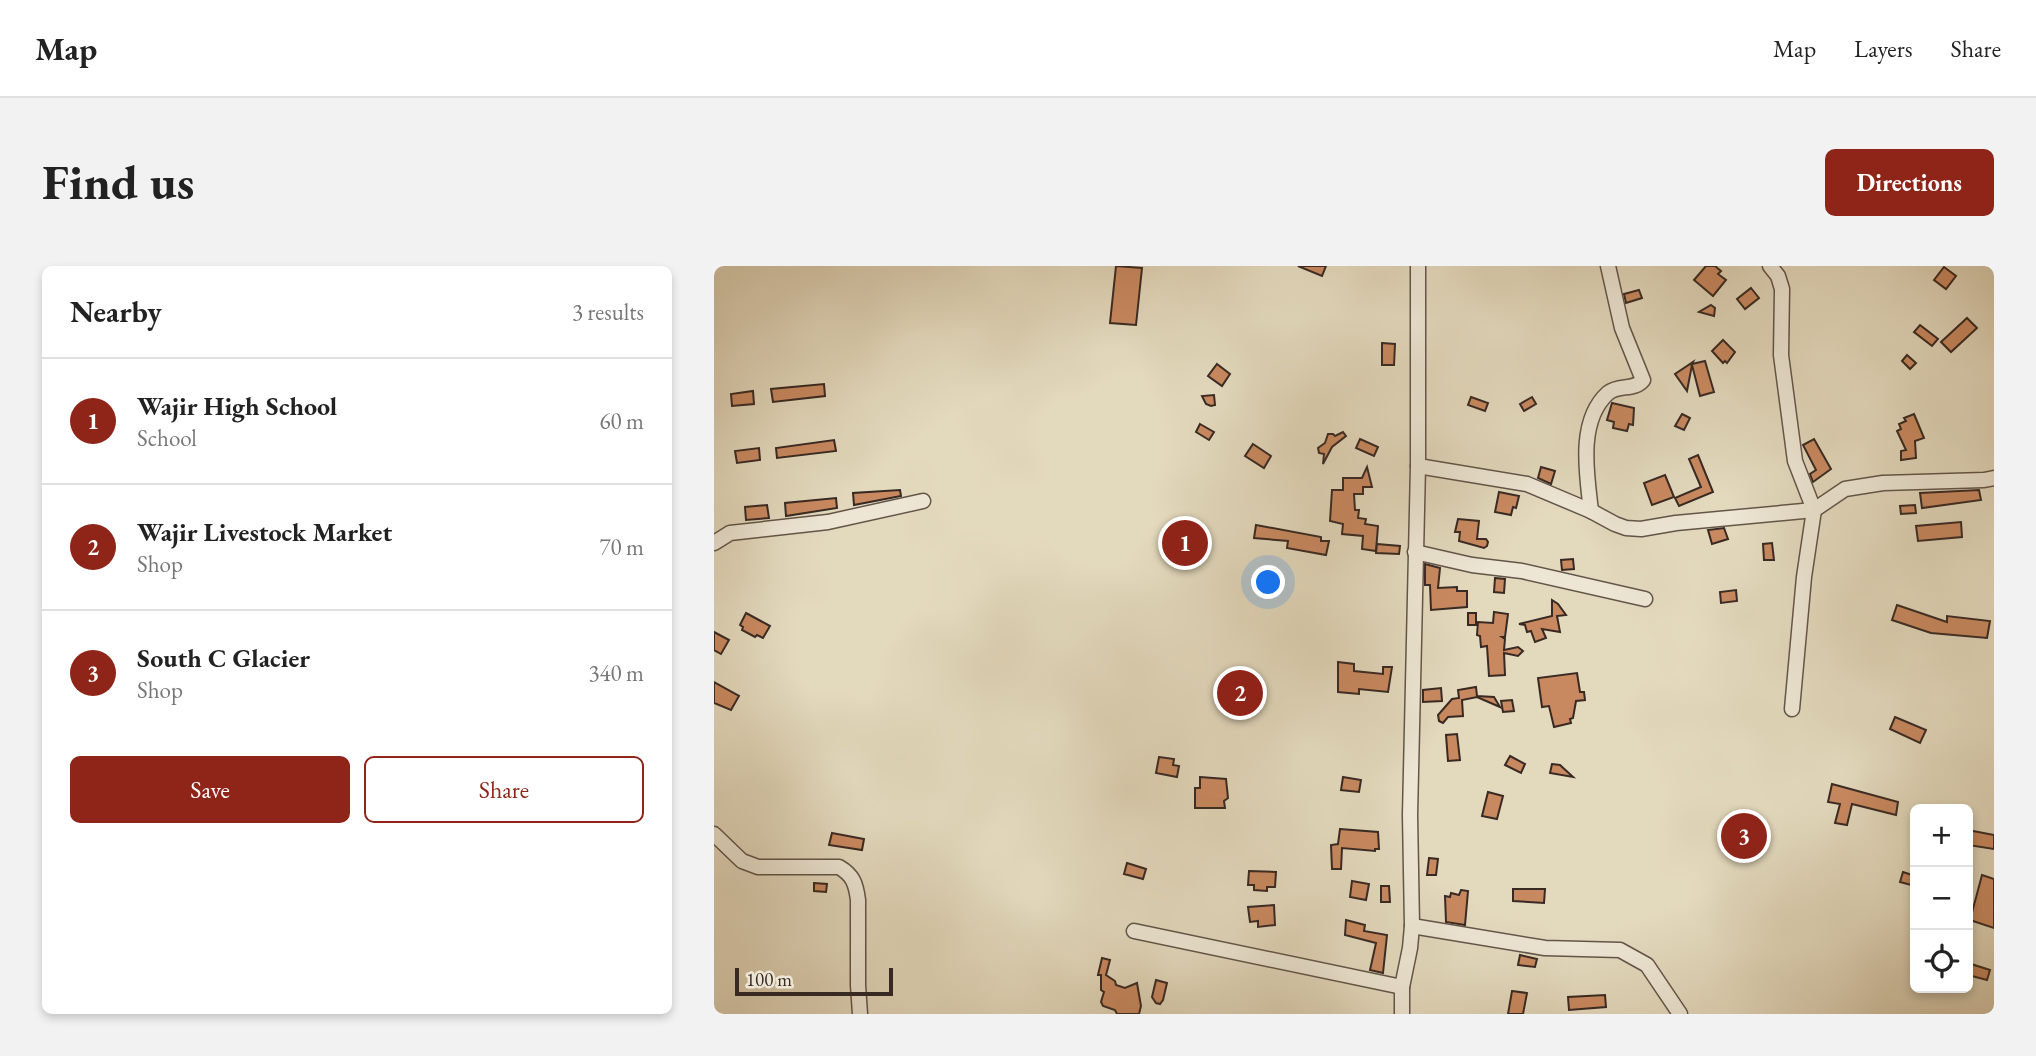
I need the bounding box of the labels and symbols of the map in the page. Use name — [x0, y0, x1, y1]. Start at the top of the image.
pin: 1 — [1162, 517, 1208, 569]
your location — [1251, 565, 1285, 599]
pin: 2 — [1217, 667, 1263, 719]
pin: 3 — [1721, 810, 1767, 862]
scale bar — [735, 965, 892, 997]

